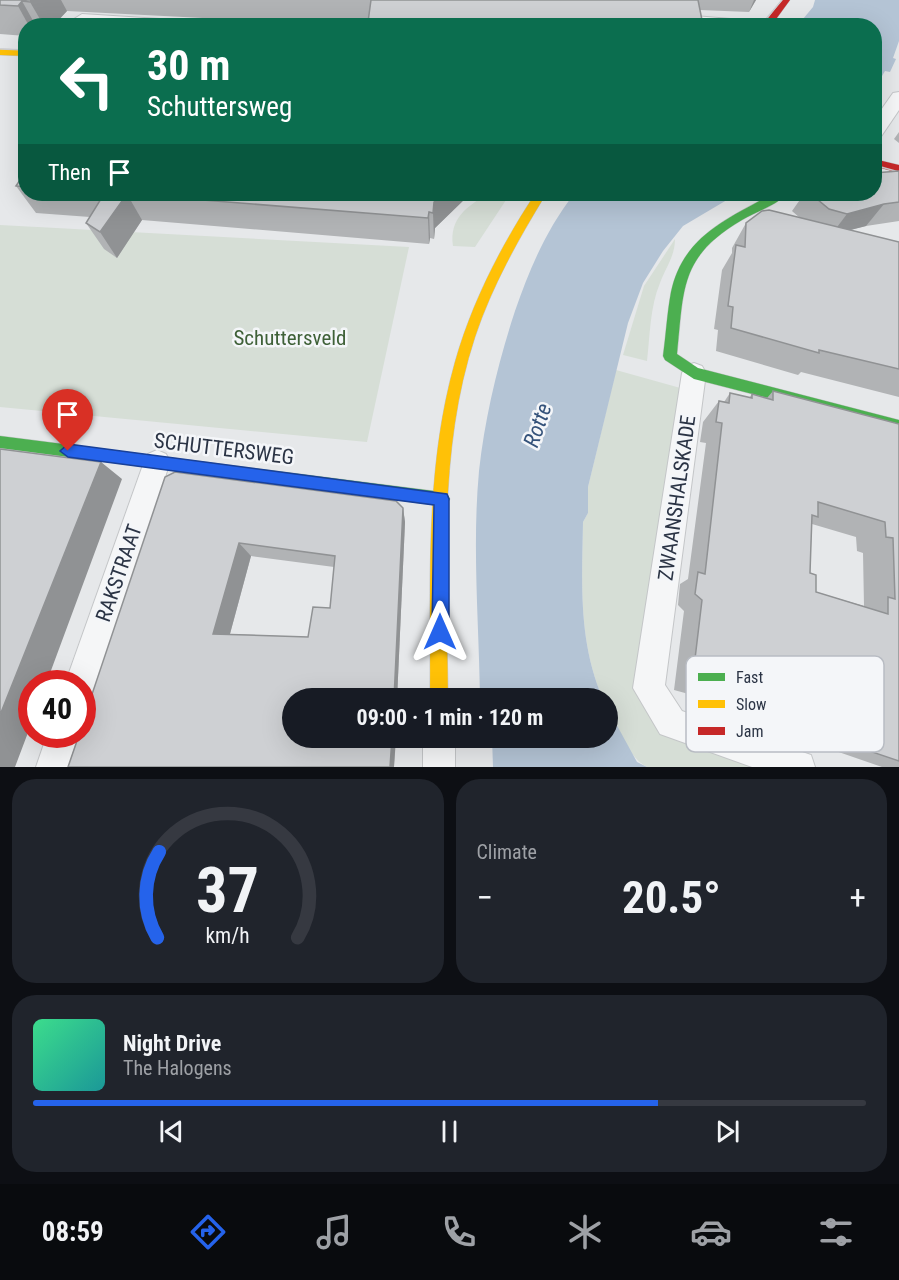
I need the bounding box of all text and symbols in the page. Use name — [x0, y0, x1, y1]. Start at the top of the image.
text: 30 m — [147, 41, 230, 90]
icon: left — [48, 42, 126, 120]
text: Schuttersweg — [147, 91, 292, 123]
icon: arrive — [103, 156, 136, 189]
text: Then — [48, 160, 91, 185]
park label: Schuttersveld — [233, 326, 347, 350]
pin — [42, 389, 93, 451]
icon: arrive — [51, 398, 84, 431]
water label: Rotte — [518, 400, 557, 450]
street label: ZWAANSHALSKADE — [654, 414, 700, 582]
street label: SCHUTTERSWEG — [153, 429, 295, 469]
street label: RAKSTRAAT — [91, 521, 147, 625]
position arrow — [408, 600, 472, 664]
legend — [686, 656, 884, 752]
text: Fast — [736, 668, 763, 687]
speed limit sign: 40 — [18, 670, 96, 748]
text: Slow — [736, 695, 766, 714]
text: 09:00 · 1 min · 120 m — [357, 705, 543, 730]
text: Jam — [736, 722, 763, 741]
text: Climate — [477, 840, 537, 864]
text: 37 — [196, 854, 259, 927]
text: 20.5° — [622, 871, 721, 924]
text: − — [477, 878, 493, 917]
text: + — [850, 878, 866, 917]
text: km/h — [206, 923, 250, 948]
text: Night Drive — [123, 1031, 221, 1056]
text: The Halogens — [123, 1056, 232, 1080]
icon: previous — [155, 1115, 188, 1148]
icon: pause — [433, 1115, 466, 1148]
icon: next — [711, 1115, 744, 1148]
icon: directions — [187, 1211, 229, 1253]
icon: music — [313, 1211, 355, 1253]
icon: phone — [438, 1211, 480, 1253]
icon: climate — [564, 1211, 606, 1253]
icon: car — [690, 1211, 732, 1253]
icon: filters — [815, 1211, 857, 1253]
text: 08:59 — [42, 1216, 104, 1248]

